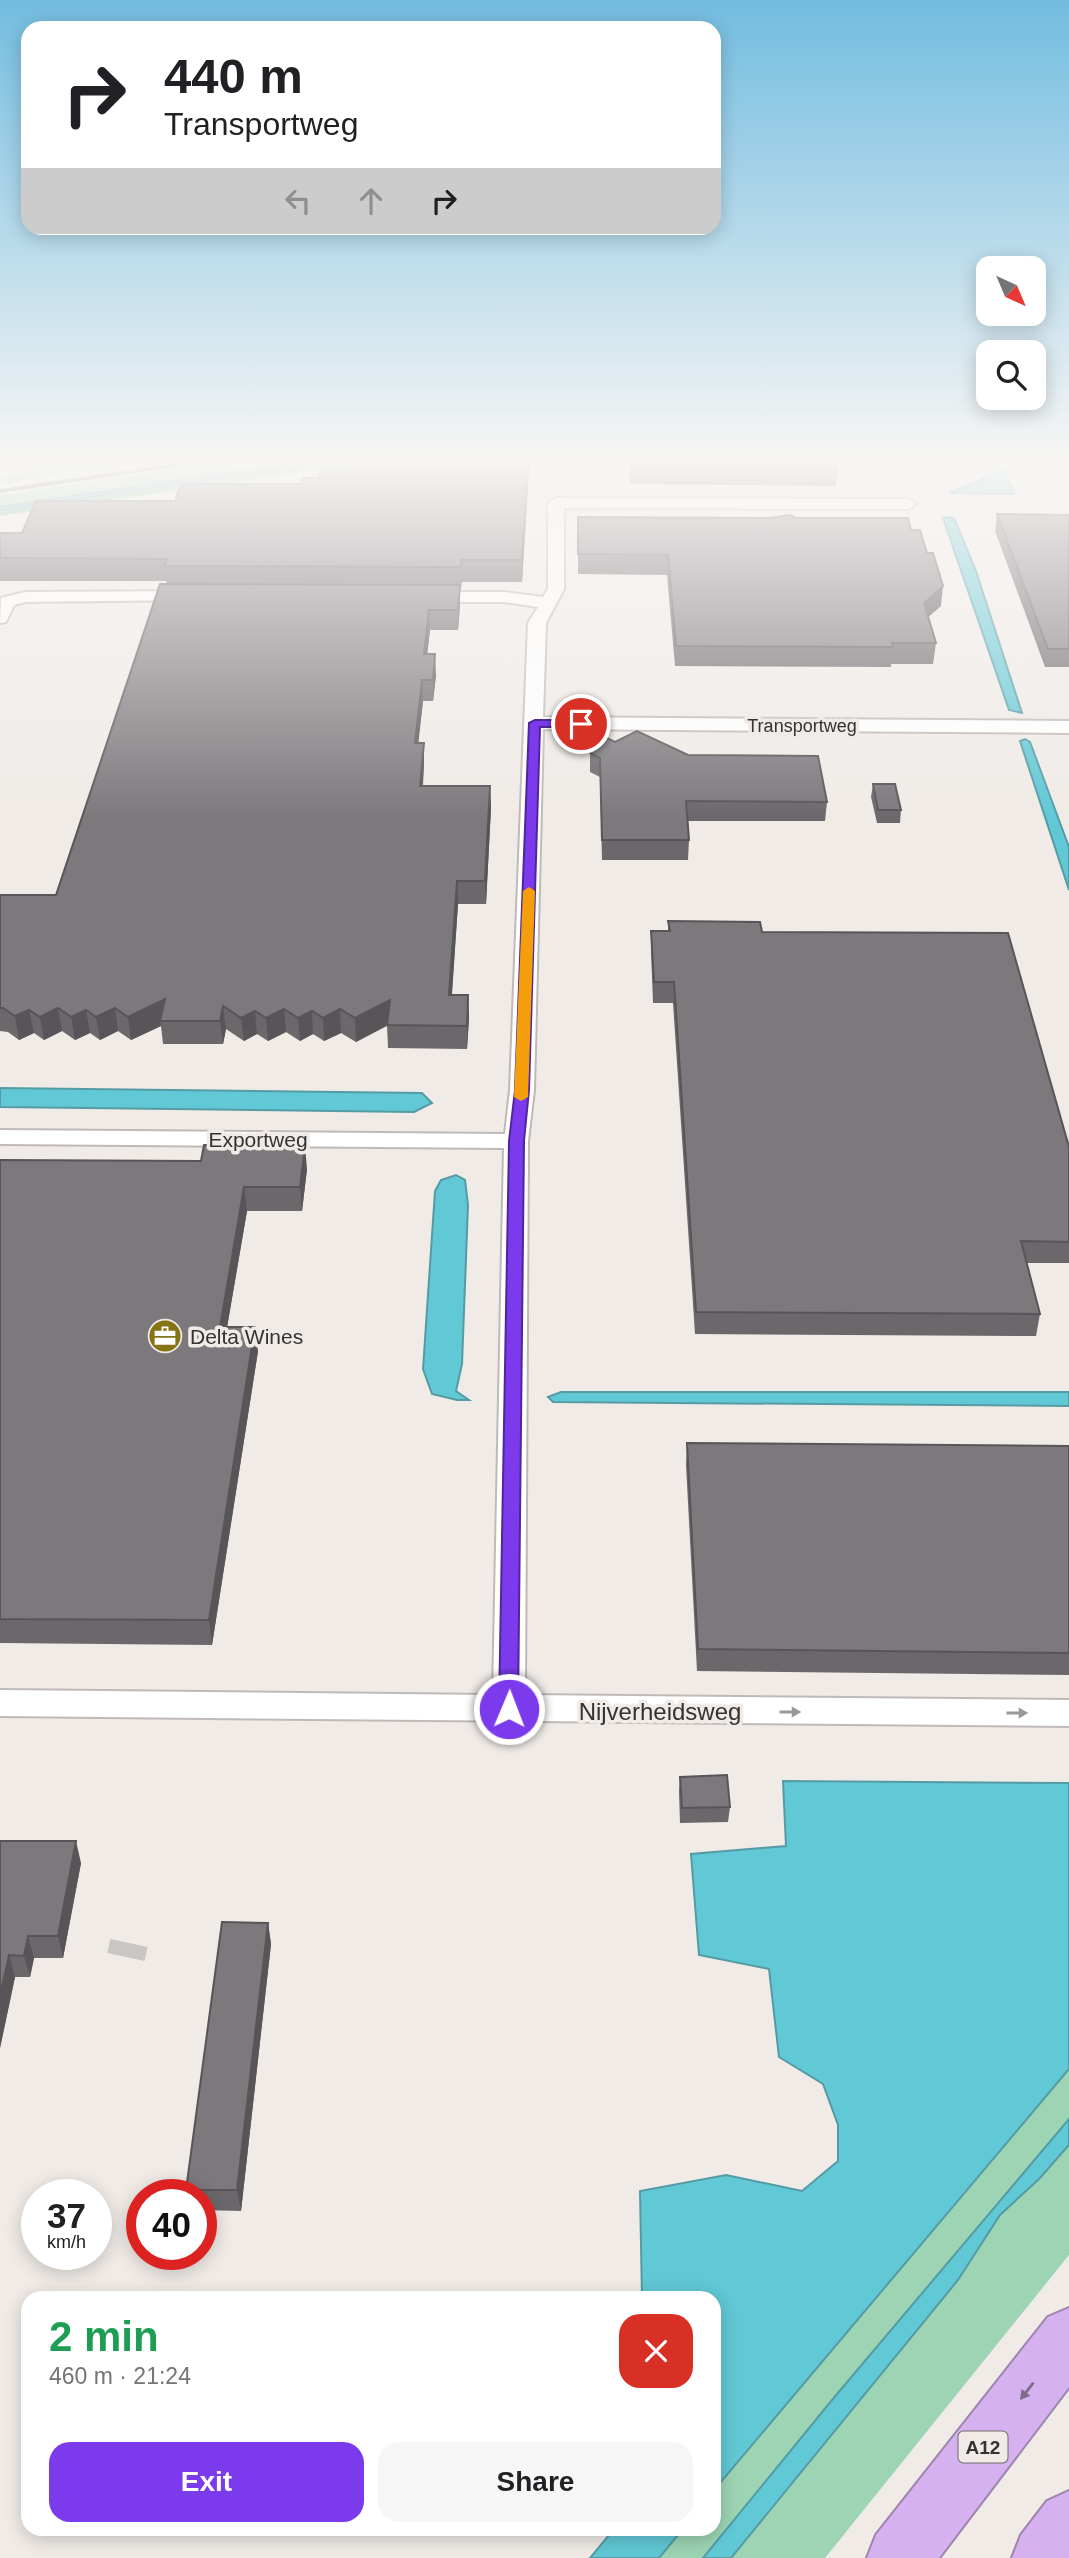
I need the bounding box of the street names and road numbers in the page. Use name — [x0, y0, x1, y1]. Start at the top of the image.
street label: Transportweg — [747, 716, 857, 736]
street label: Exportweg — [208, 1128, 308, 1151]
street label: Nijverheidsweg — [579, 1698, 741, 1725]
road number: A12 — [958, 2432, 1007, 2462]

